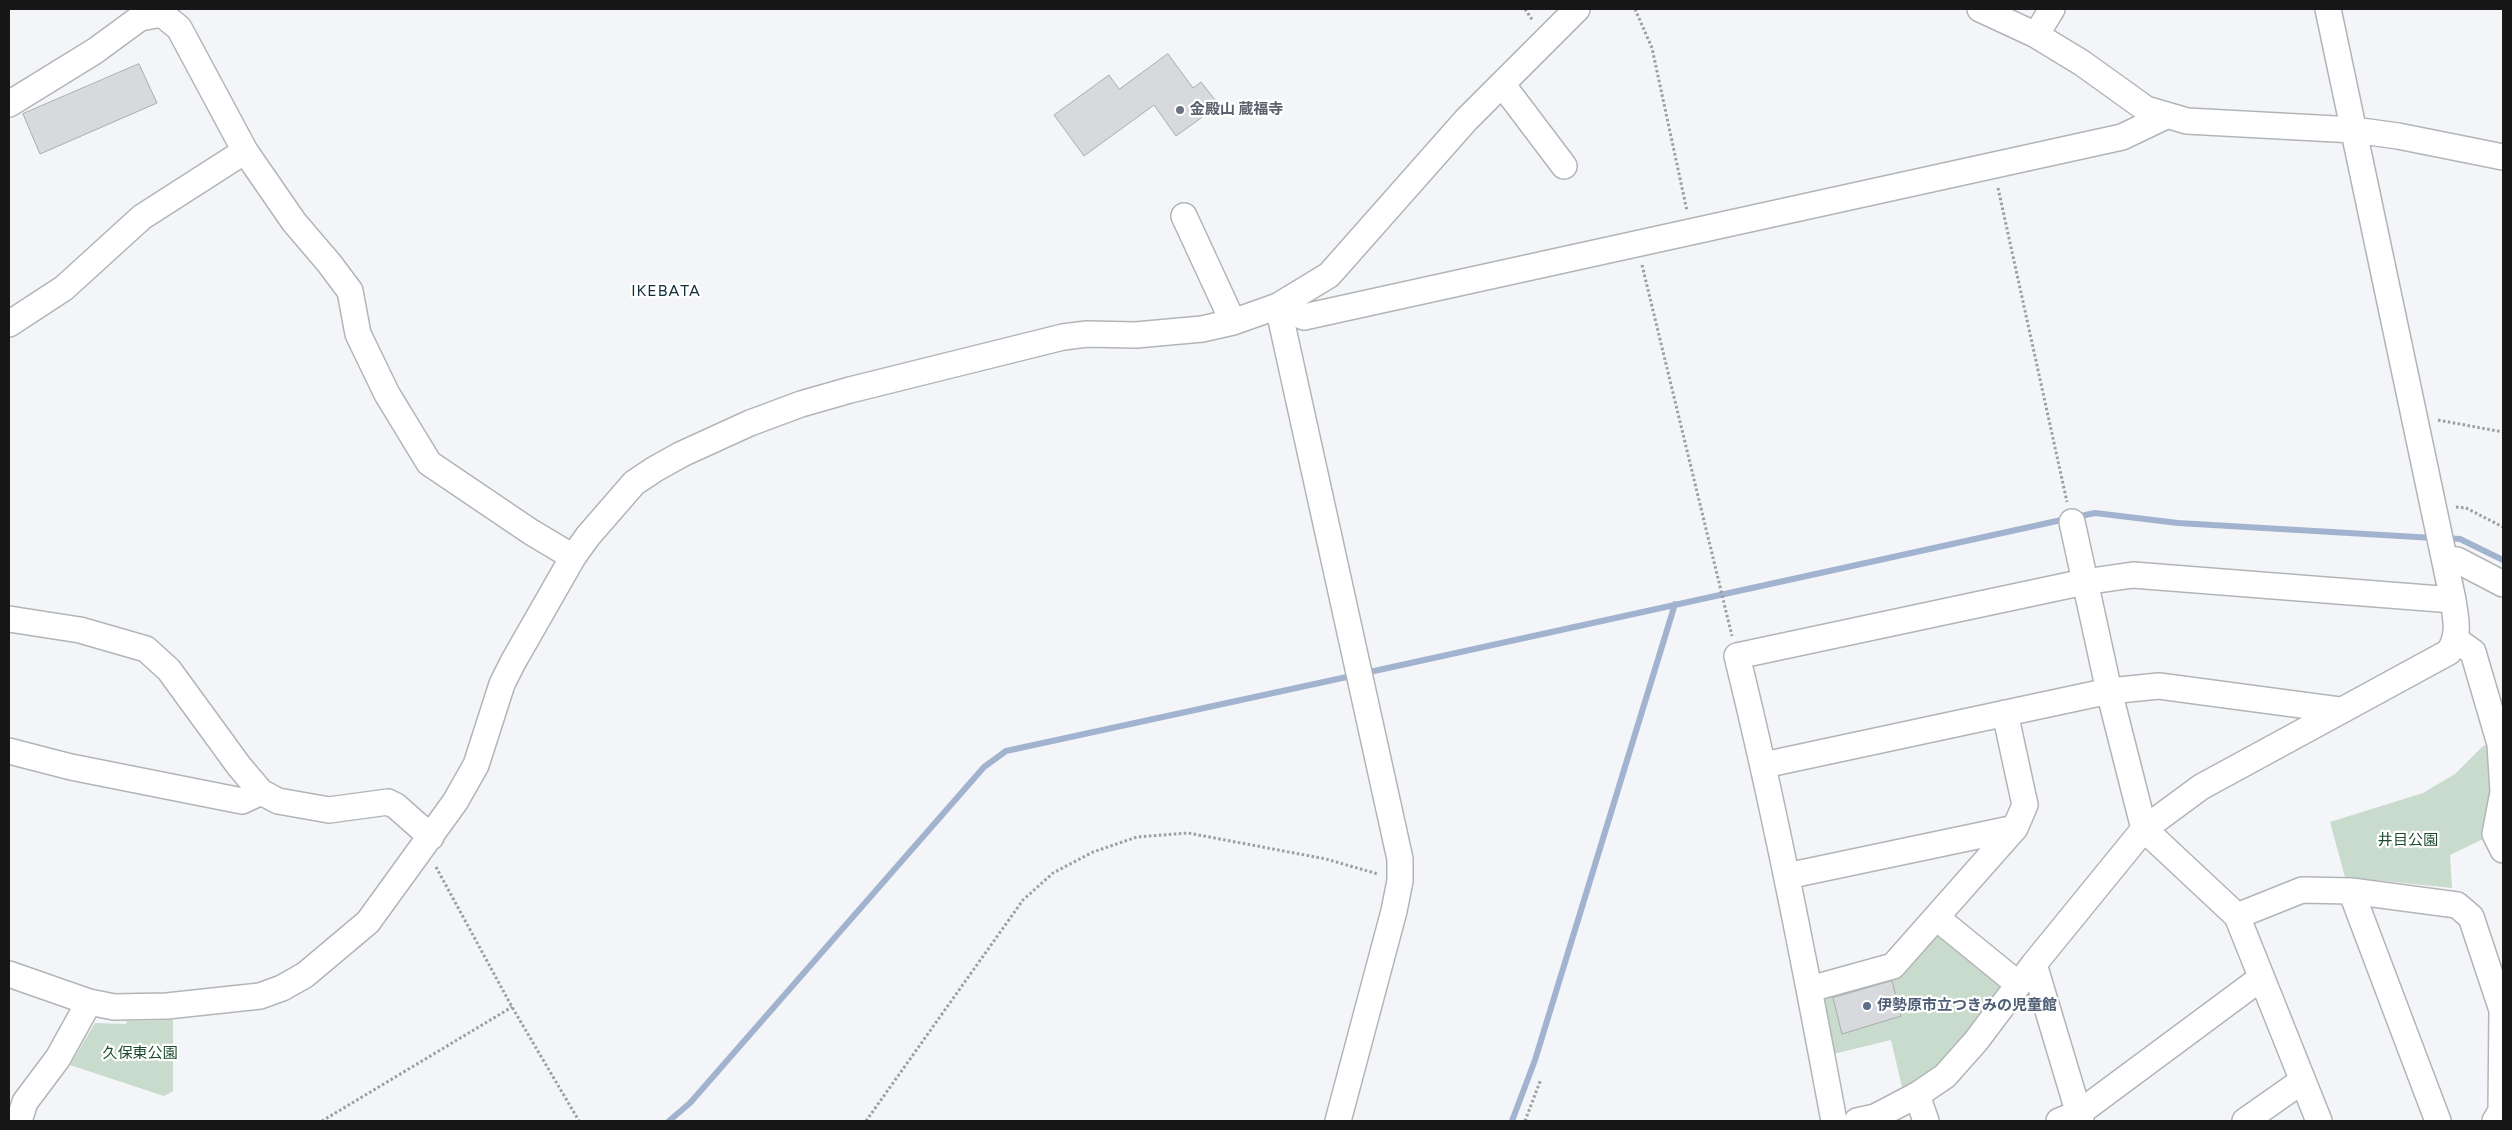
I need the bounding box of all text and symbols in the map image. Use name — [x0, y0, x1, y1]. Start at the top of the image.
place label: 金殿山 蔵福寺 — [1190, 101, 1284, 119]
marker: 金殿山 蔵福寺 — [1174, 104, 1186, 116]
district label: IKEBATA — [630, 281, 702, 301]
park label: 井目公園 — [2378, 832, 2438, 850]
place label: 伊勢原市立つきみの児童館 — [1877, 997, 2057, 1015]
marker: 伊勢原市立つきみの児童館 — [1861, 1000, 1873, 1012]
park label: 久保東公園 — [103, 1045, 177, 1063]

